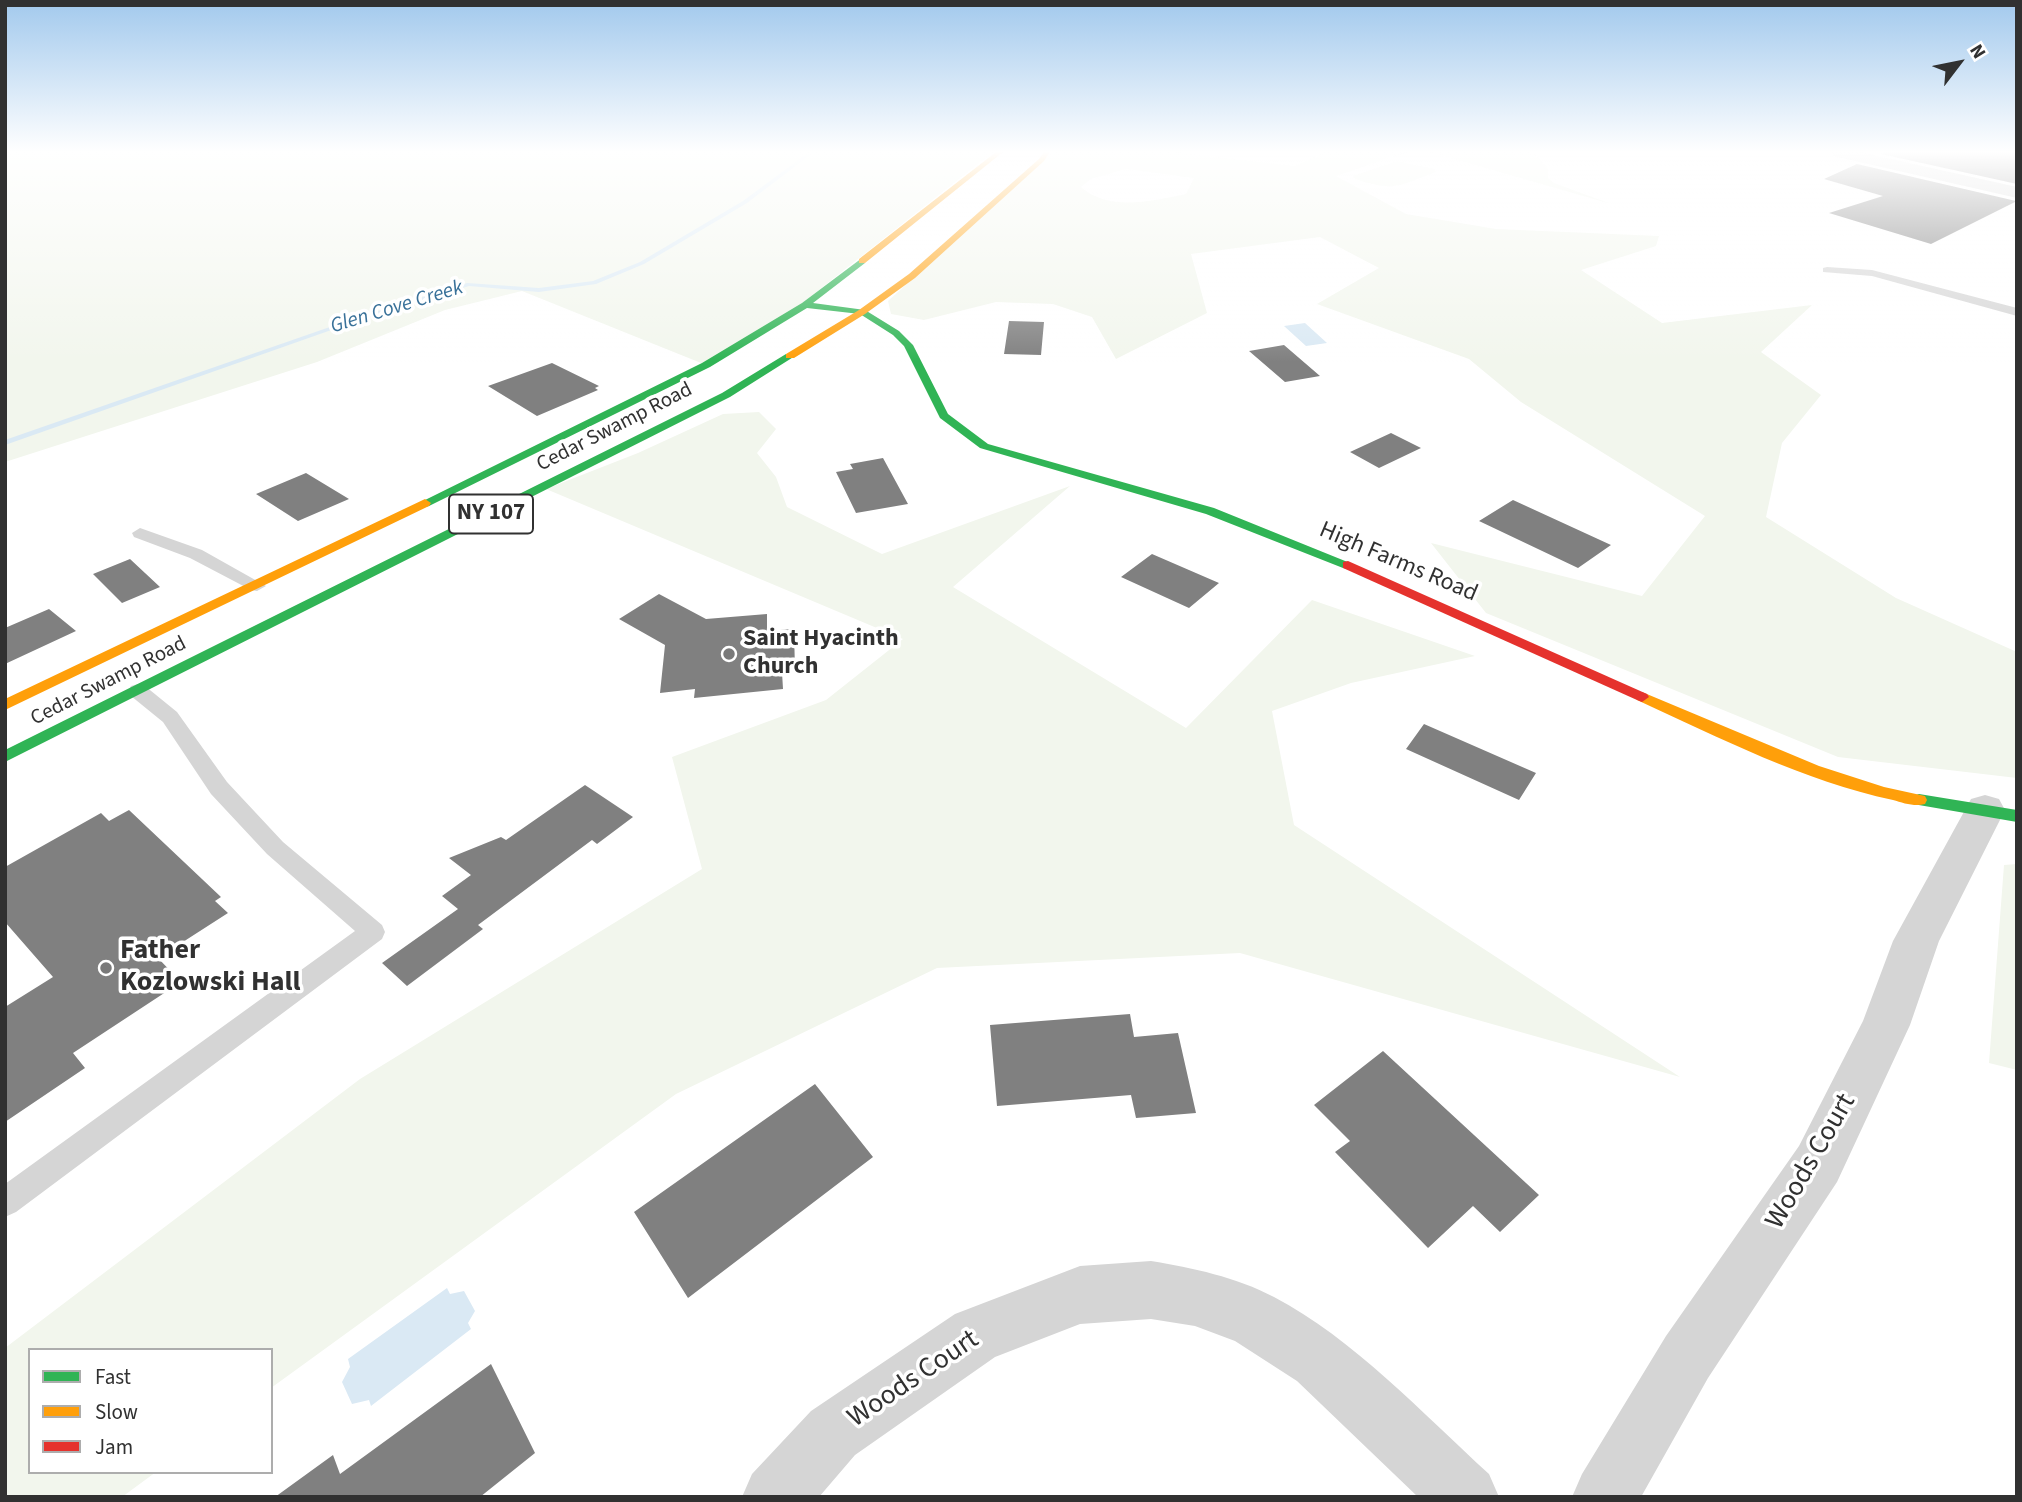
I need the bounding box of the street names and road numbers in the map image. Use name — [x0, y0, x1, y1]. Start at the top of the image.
street label: Cedar Swamp Road — [533, 378, 697, 478]
road number: NY 107 — [449, 494, 533, 534]
street label: High Farms Road — [1314, 517, 1482, 609]
street label: Cedar Swamp Road — [27, 632, 191, 732]
street label: Woods Court — [1760, 1088, 1864, 1236]
street label: Woods Court — [842, 1324, 986, 1436]

